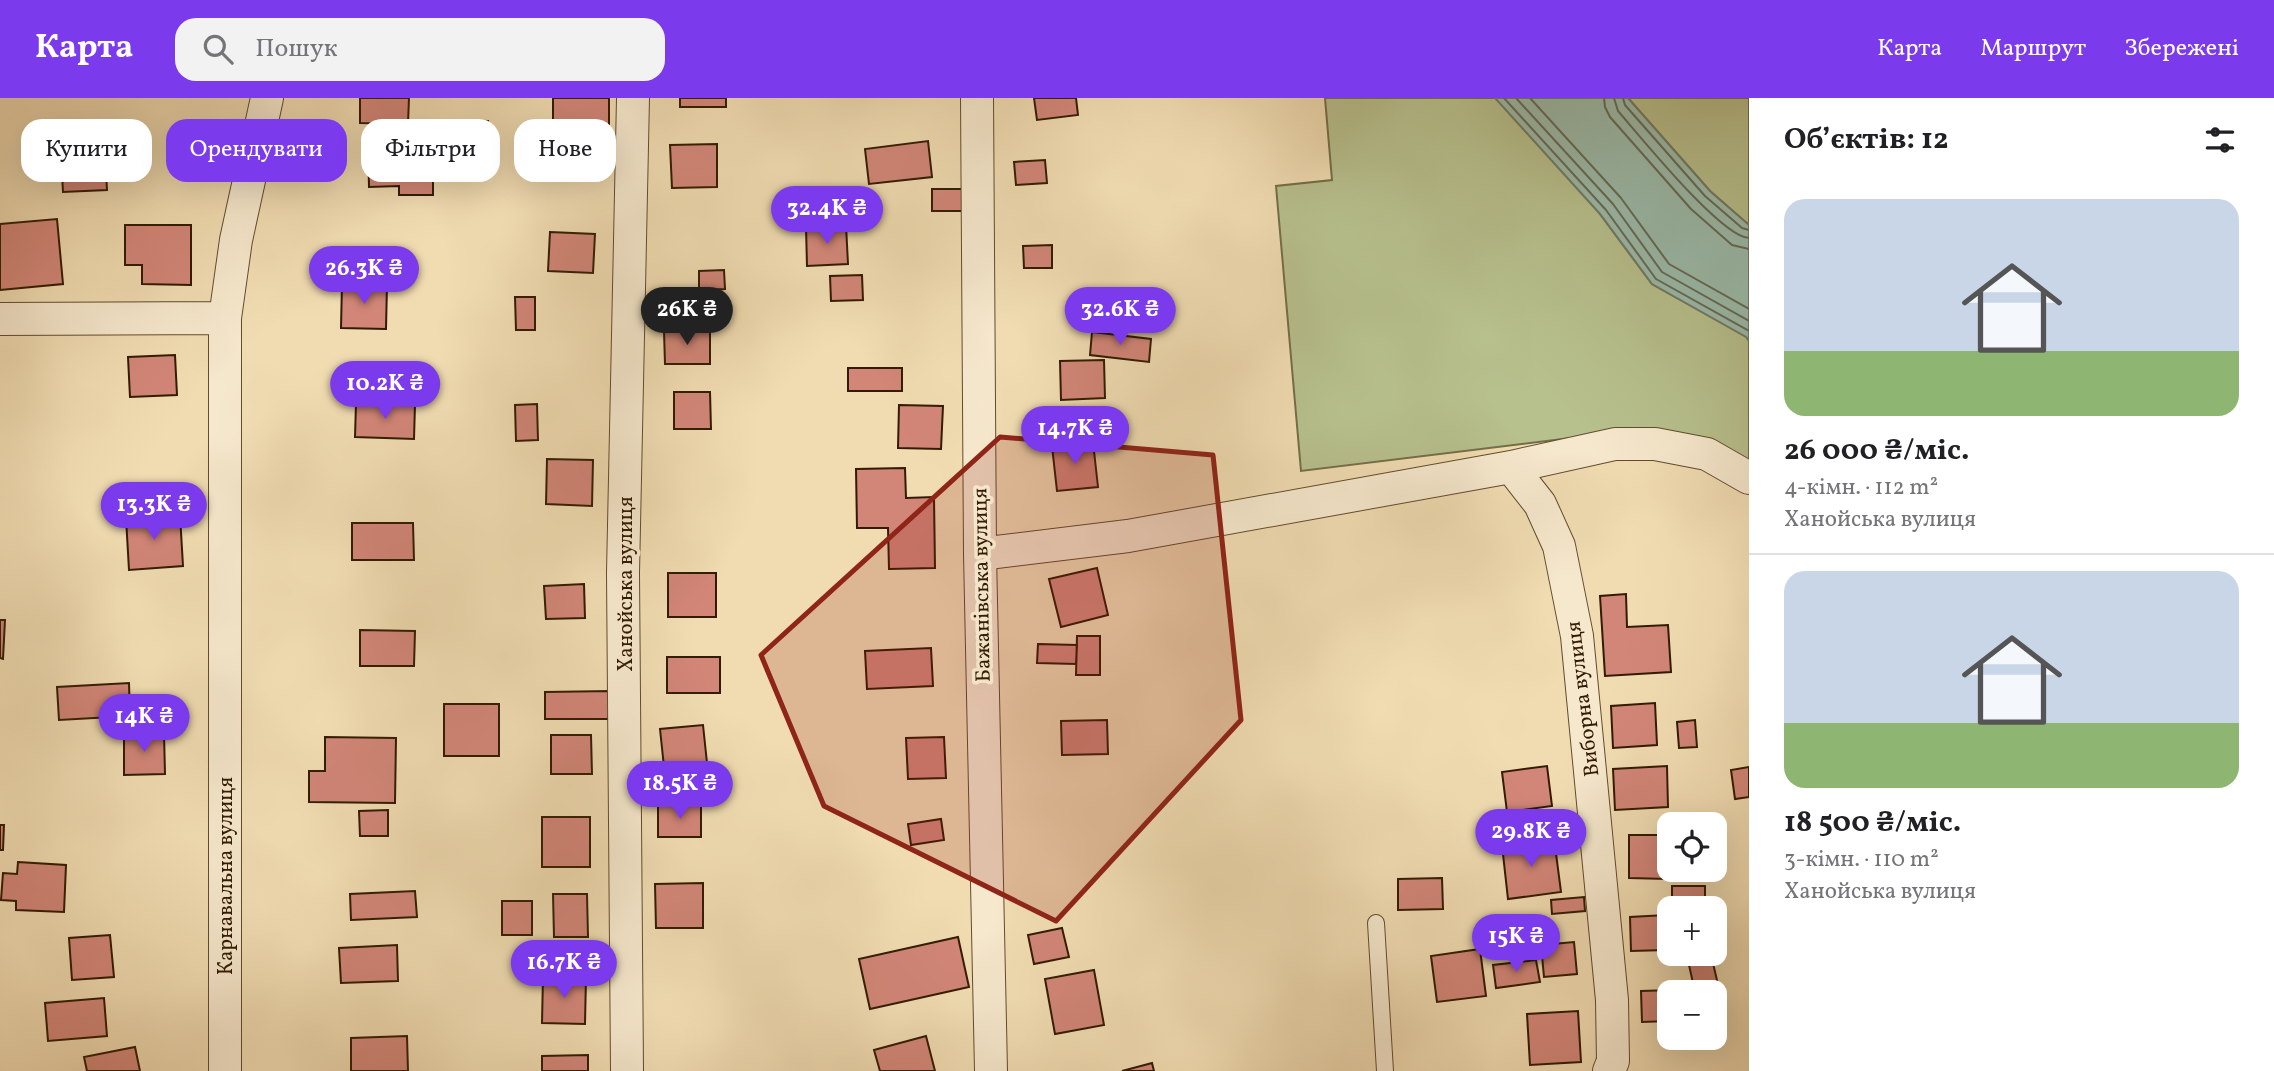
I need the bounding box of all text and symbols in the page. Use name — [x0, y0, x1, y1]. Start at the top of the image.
search box — [175, 18, 665, 81]
text: Карта — [35, 26, 133, 72]
icon: search — [199, 30, 237, 68]
text: Пошук — [255, 31, 338, 67]
text: Карта — [1877, 32, 1942, 66]
text: Маршрут — [1980, 32, 2086, 66]
text: Збережені — [2124, 32, 2239, 66]
chip: Купити — [21, 119, 152, 182]
chip: Орендувати — [166, 119, 347, 182]
chip: Фільтри — [361, 119, 500, 182]
chip: Нове — [514, 119, 616, 182]
text: Об’єктів: 12 — [1784, 119, 1949, 161]
icon: filters — [2201, 121, 2239, 159]
pin: 32.4K ₴ — [762, 186, 892, 246]
text: 32.4K ₴ — [787, 193, 867, 225]
icon: home — [1949, 245, 2075, 371]
pin: 26.3K ₴ — [299, 246, 429, 306]
text: 26.3K ₴ — [325, 253, 403, 285]
pin: 26K ₴ — [638, 288, 736, 347]
pin: 32.6K ₴ — [1055, 288, 1185, 347]
text: 26K ₴ — [657, 294, 717, 326]
text: 32.6K ₴ — [1081, 294, 1159, 326]
pin: 10.2K ₴ — [320, 362, 450, 421]
text: 10.2K ₴ — [346, 368, 424, 400]
pin: 14.7K ₴ — [1010, 406, 1140, 466]
text: 14.7K ₴ — [1037, 413, 1113, 445]
text: 26 000 ₴/міс. — [1784, 430, 1969, 472]
text: 4-кімн. · 112 m² — [1784, 472, 1938, 504]
pin: 13.3K ₴ — [89, 482, 219, 542]
street label: Бажанівська вулиця — [966, 488, 999, 682]
text: 13.3K ₴ — [117, 489, 191, 521]
street label: Ханойська вулиця — [612, 496, 641, 672]
text: Ханойська вулиця — [1784, 504, 1976, 536]
icon: home — [1949, 617, 2075, 743]
street label: Виборна вулиця — [1560, 619, 1607, 778]
pin: 14K ₴ — [95, 694, 193, 754]
text: 14K ₴ — [115, 701, 173, 733]
pin: 18.5K ₴ — [615, 762, 745, 821]
text: 18.5K ₴ — [643, 768, 717, 800]
street label: Карнавальна вулиця — [212, 777, 241, 975]
text: 18 500 ₴/міс. — [1784, 802, 1961, 844]
pin: 29.8K ₴ — [1466, 810, 1596, 869]
map controls — [1657, 812, 1727, 1050]
button: locate — [1657, 812, 1727, 882]
text: 29.8K ₴ — [1491, 816, 1571, 848]
text: 3-кімн. · 110 m² — [1784, 844, 1939, 876]
text: Ханойська вулиця — [1784, 876, 1976, 908]
button: + — [1657, 896, 1727, 966]
pin: 15K ₴ — [1467, 914, 1565, 974]
text: 15K ₴ — [1488, 921, 1544, 953]
pin: 16.7K ₴ — [499, 940, 629, 1000]
text: 16.7K ₴ — [527, 947, 601, 979]
button: − — [1657, 980, 1727, 1050]

